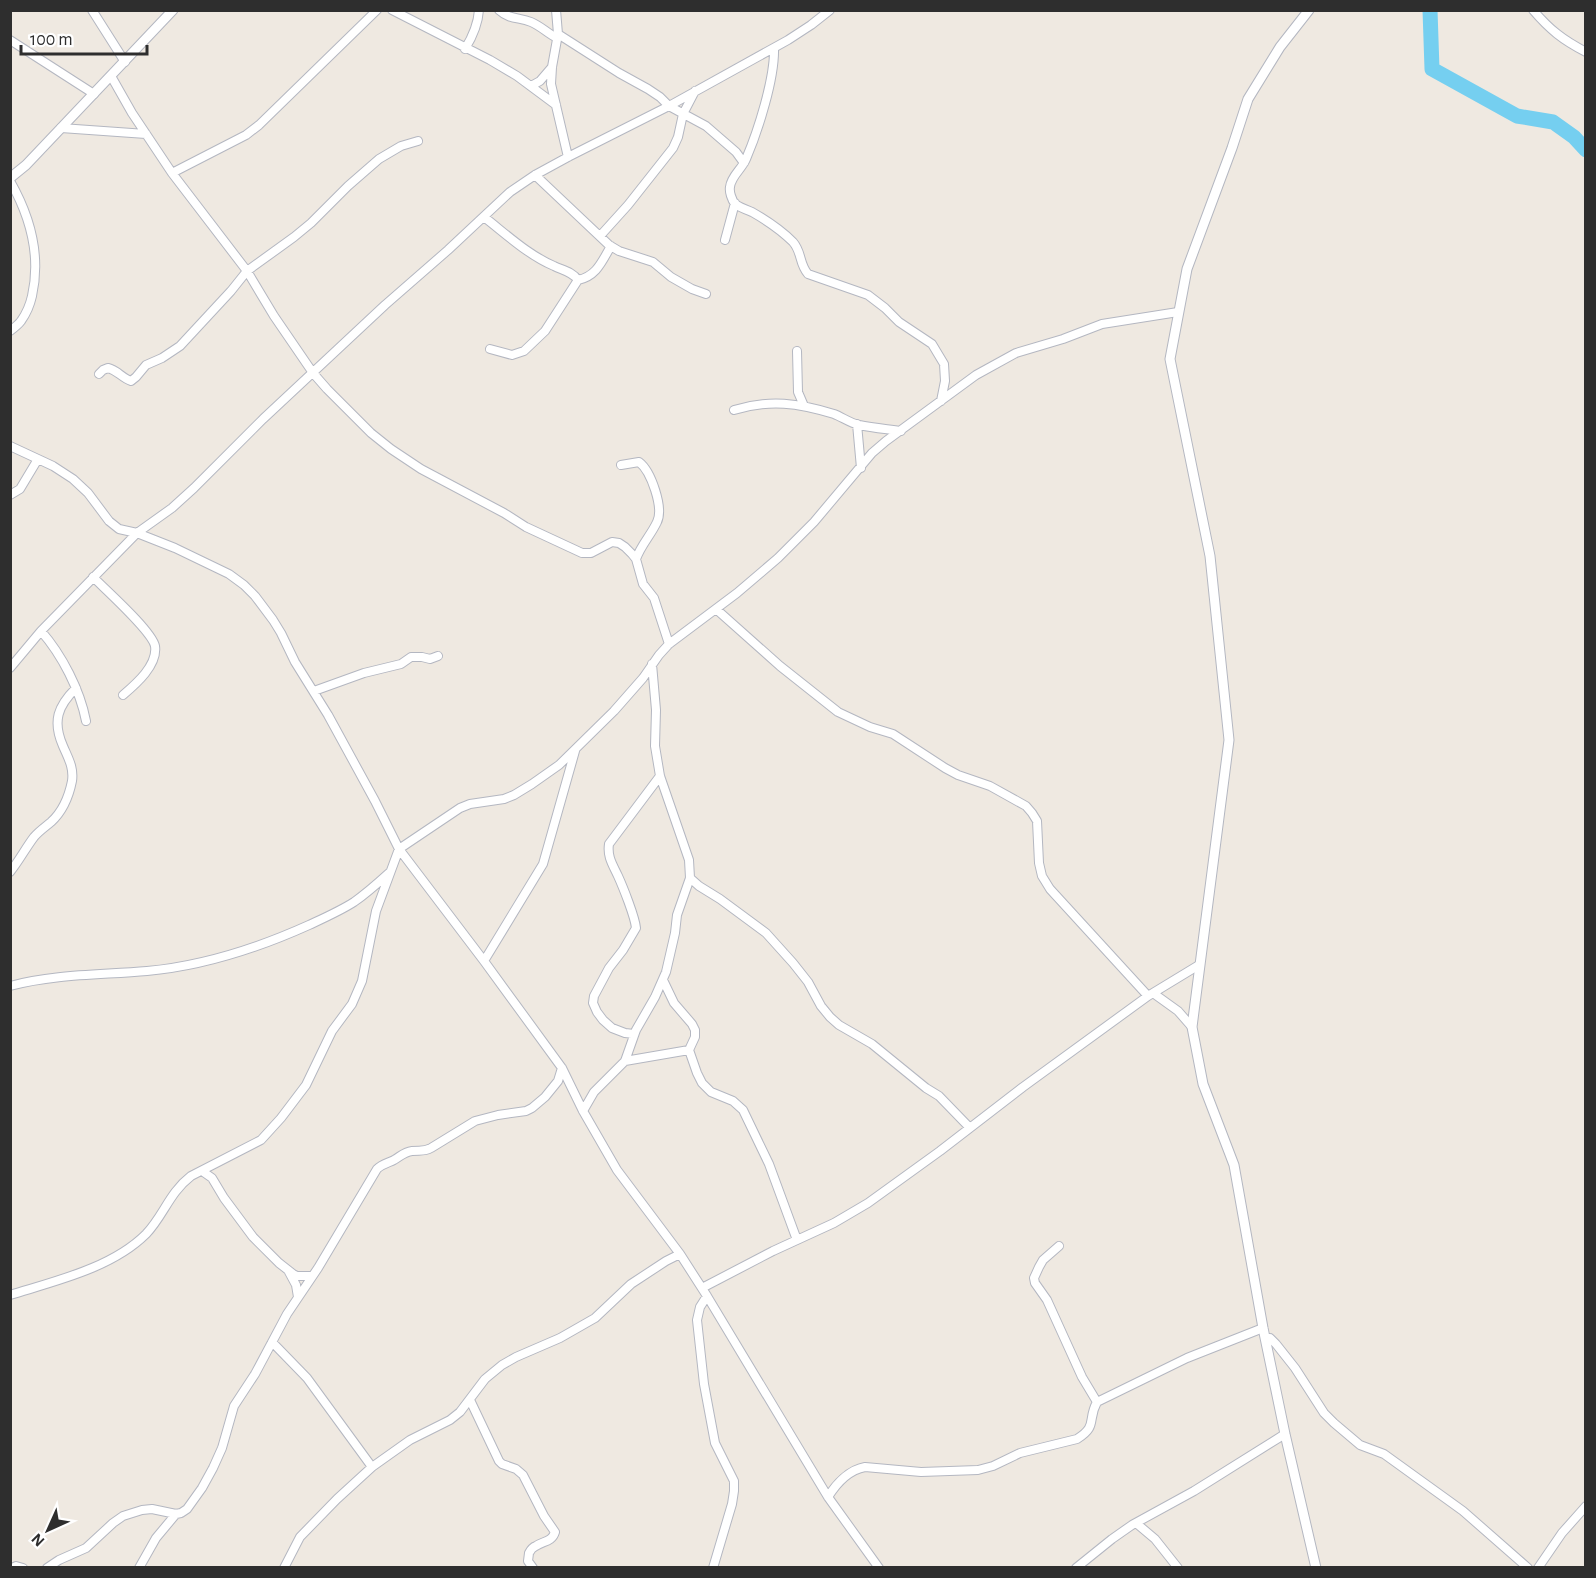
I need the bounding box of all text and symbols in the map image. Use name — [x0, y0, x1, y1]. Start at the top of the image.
scale bar — [21, 18, 147, 56]
text: 100 m — [30, 31, 73, 49]
north arrow — [18, 1500, 78, 1560]
text: N — [29, 1530, 48, 1549]

